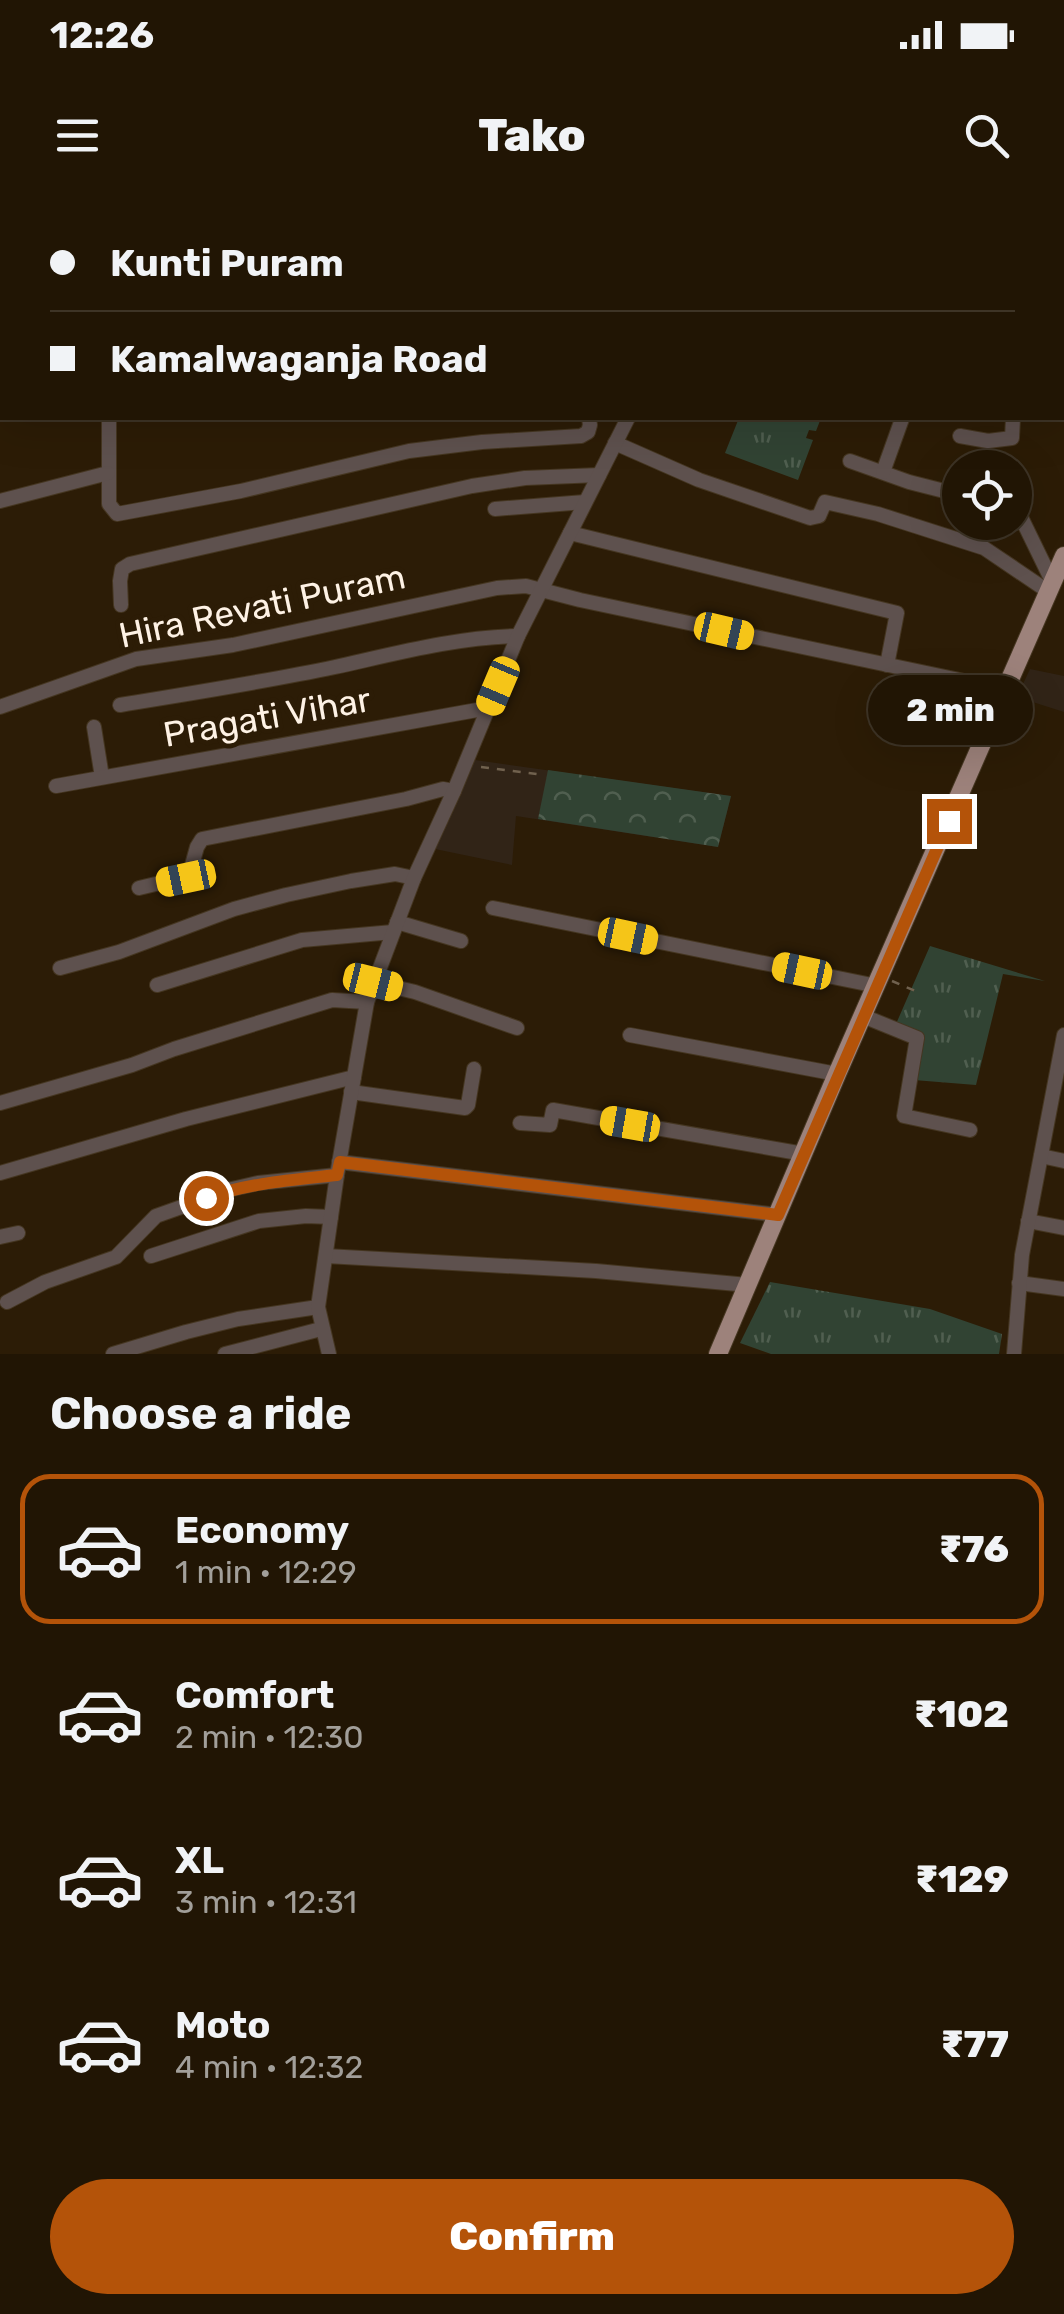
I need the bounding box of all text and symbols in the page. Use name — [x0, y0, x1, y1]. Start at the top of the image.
text: 12:26 — [50, 12, 154, 58]
icon: menu — [50, 108, 105, 163]
icon: search — [959, 108, 1014, 163]
text: Tako — [478, 109, 586, 162]
text: Kunti Puram — [110, 240, 344, 286]
text: Kamalwaganja Road — [110, 336, 488, 382]
map controls — [942, 450, 1032, 540]
button: locate — [942, 450, 1032, 540]
street label: Hira Revati Puram — [115, 555, 409, 657]
car — [691, 610, 757, 652]
car — [472, 653, 524, 719]
callout: 2 min — [866, 676, 1032, 746]
street label: Pragati Vihar — [160, 678, 374, 756]
text: 2 min — [906, 691, 995, 729]
route end — [927, 799, 972, 844]
car — [154, 857, 218, 899]
car — [596, 915, 660, 957]
car — [770, 950, 834, 992]
car — [340, 960, 406, 1004]
car — [598, 1104, 662, 1144]
route start — [184, 1176, 229, 1221]
text: Choose a ride — [50, 1387, 352, 1440]
icon: car — [55, 1504, 145, 1594]
text: Economy — [175, 1507, 349, 1553]
text: ₹76 — [939, 1526, 1009, 1572]
text: 1 min · 12:29 — [175, 1553, 357, 1591]
icon: car — [55, 1669, 145, 1759]
text: Comfort — [175, 1672, 334, 1718]
text: ₹102 — [914, 1691, 1009, 1737]
text: 2 min · 12:30 — [175, 1718, 364, 1756]
icon: car — [55, 1834, 145, 1924]
text: XL — [175, 1837, 224, 1883]
text: ₹129 — [915, 1856, 1009, 1902]
text: 3 min · 12:31 — [175, 1883, 357, 1921]
icon: car — [55, 1999, 145, 2089]
text: Moto — [175, 2002, 271, 2048]
text: ₹77 — [940, 2021, 1009, 2067]
text: 4 min · 12:32 — [175, 2048, 363, 2086]
button: Confirm — [50, 2179, 1014, 2294]

